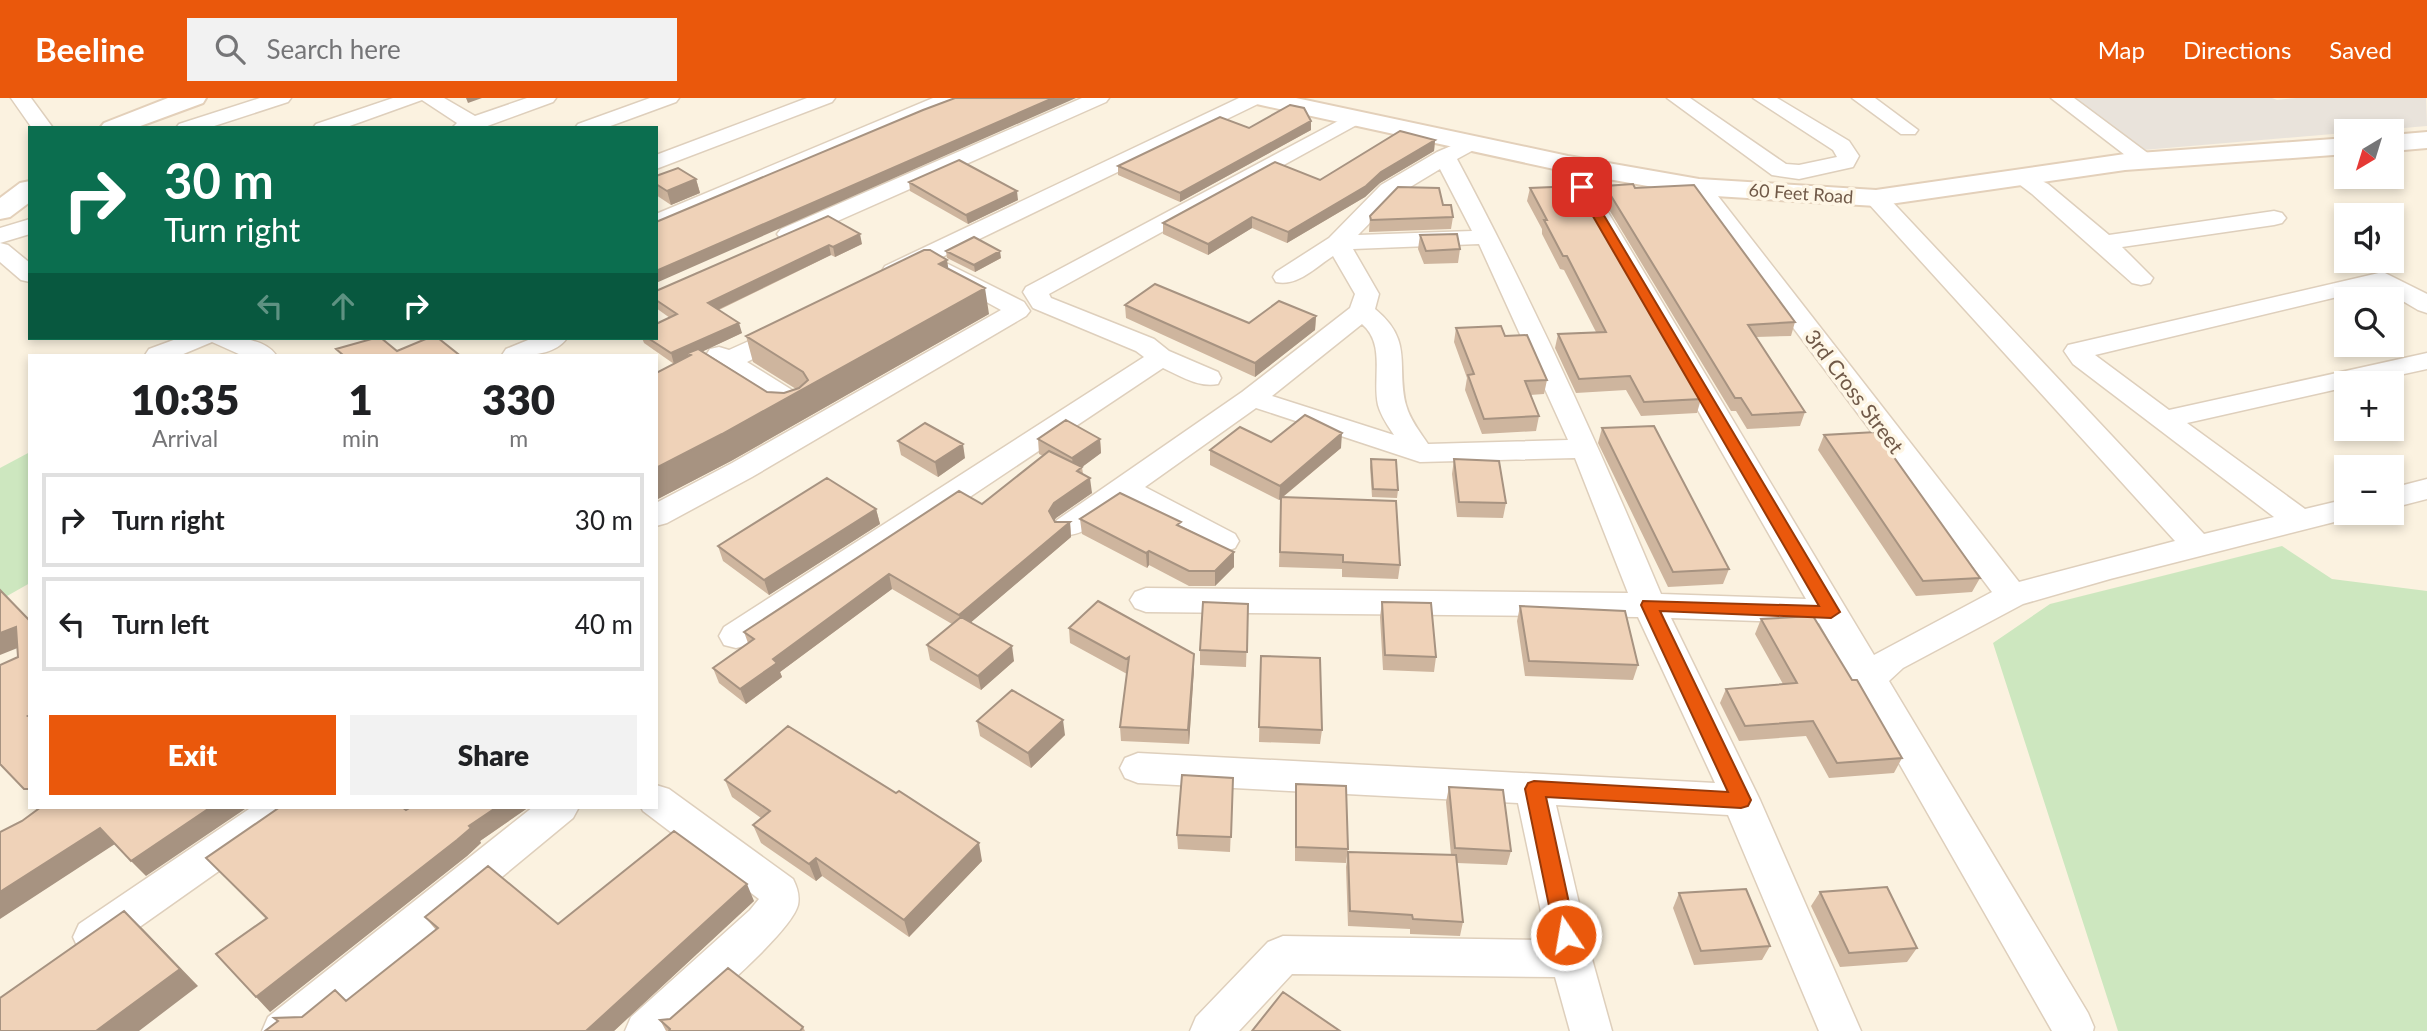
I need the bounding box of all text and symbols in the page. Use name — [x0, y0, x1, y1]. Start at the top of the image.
search box — [187, 18, 677, 81]
text: Beeline — [35, 29, 145, 69]
icon: search — [211, 30, 249, 68]
text: Search here — [267, 33, 401, 65]
text: Map — [2098, 35, 2145, 64]
text: Directions — [2183, 35, 2291, 64]
text: Saved — [2329, 35, 2392, 64]
north arrow — [2334, 119, 2404, 189]
map controls — [2334, 119, 2404, 525]
text: 30 m — [164, 151, 274, 209]
icon: right — [49, 154, 140, 245]
pin — [1552, 157, 1612, 217]
icon: arrive — [1563, 168, 1601, 206]
street label: 60 Feet Road — [1748, 178, 1854, 208]
button: sound — [2334, 203, 2404, 273]
text: Turn right — [164, 210, 300, 249]
icon: left — [251, 287, 289, 325]
icon: ahead — [324, 287, 362, 325]
icon: right — [397, 287, 435, 325]
button: search — [2334, 287, 2404, 357]
street label: 3rd Cross Street — [1800, 324, 1910, 458]
button: + — [2334, 371, 2404, 441]
text: 10:35 — [131, 374, 239, 424]
text: 1 — [349, 374, 373, 424]
text: 330 — [482, 374, 555, 424]
text: Arrival — [152, 424, 218, 452]
text: min — [342, 424, 379, 452]
text: m — [509, 424, 528, 452]
button: − — [2334, 455, 2404, 525]
icon: right — [53, 501, 91, 539]
text: Turn right — [112, 504, 225, 536]
text: 30 m — [575, 504, 633, 536]
icon: left — [53, 605, 91, 643]
text: Turn left — [112, 608, 209, 640]
text: 40 m — [575, 608, 633, 640]
button: Exit — [49, 715, 336, 795]
button: Share — [350, 715, 637, 795]
position arrow — [1529, 898, 1603, 972]

